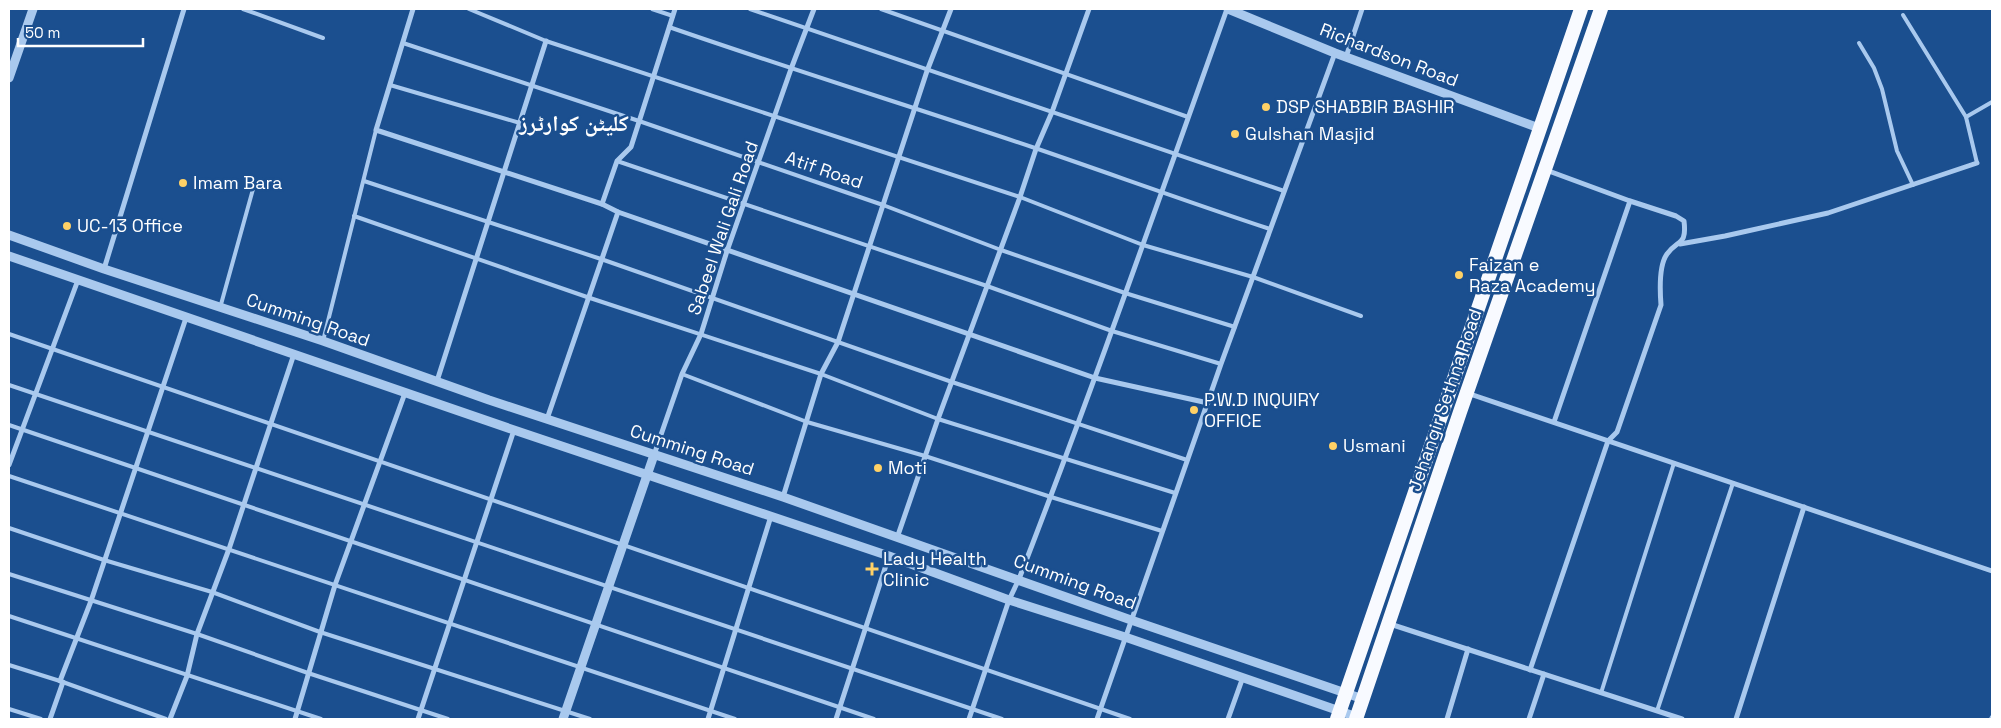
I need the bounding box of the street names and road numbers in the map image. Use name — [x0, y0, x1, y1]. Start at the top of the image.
street label: Richardson Road — [1317, 18, 1462, 92]
street label: Sabeel Wali Gali Road — [682, 138, 763, 318]
street label: Atif Road — [782, 146, 866, 193]
street label: Cumming Road — [243, 288, 373, 351]
street label: Jehangir Sethna Road — [1402, 306, 1487, 494]
street label: Cumming Road — [627, 419, 757, 480]
street label: Cumming Road — [1010, 549, 1140, 614]

